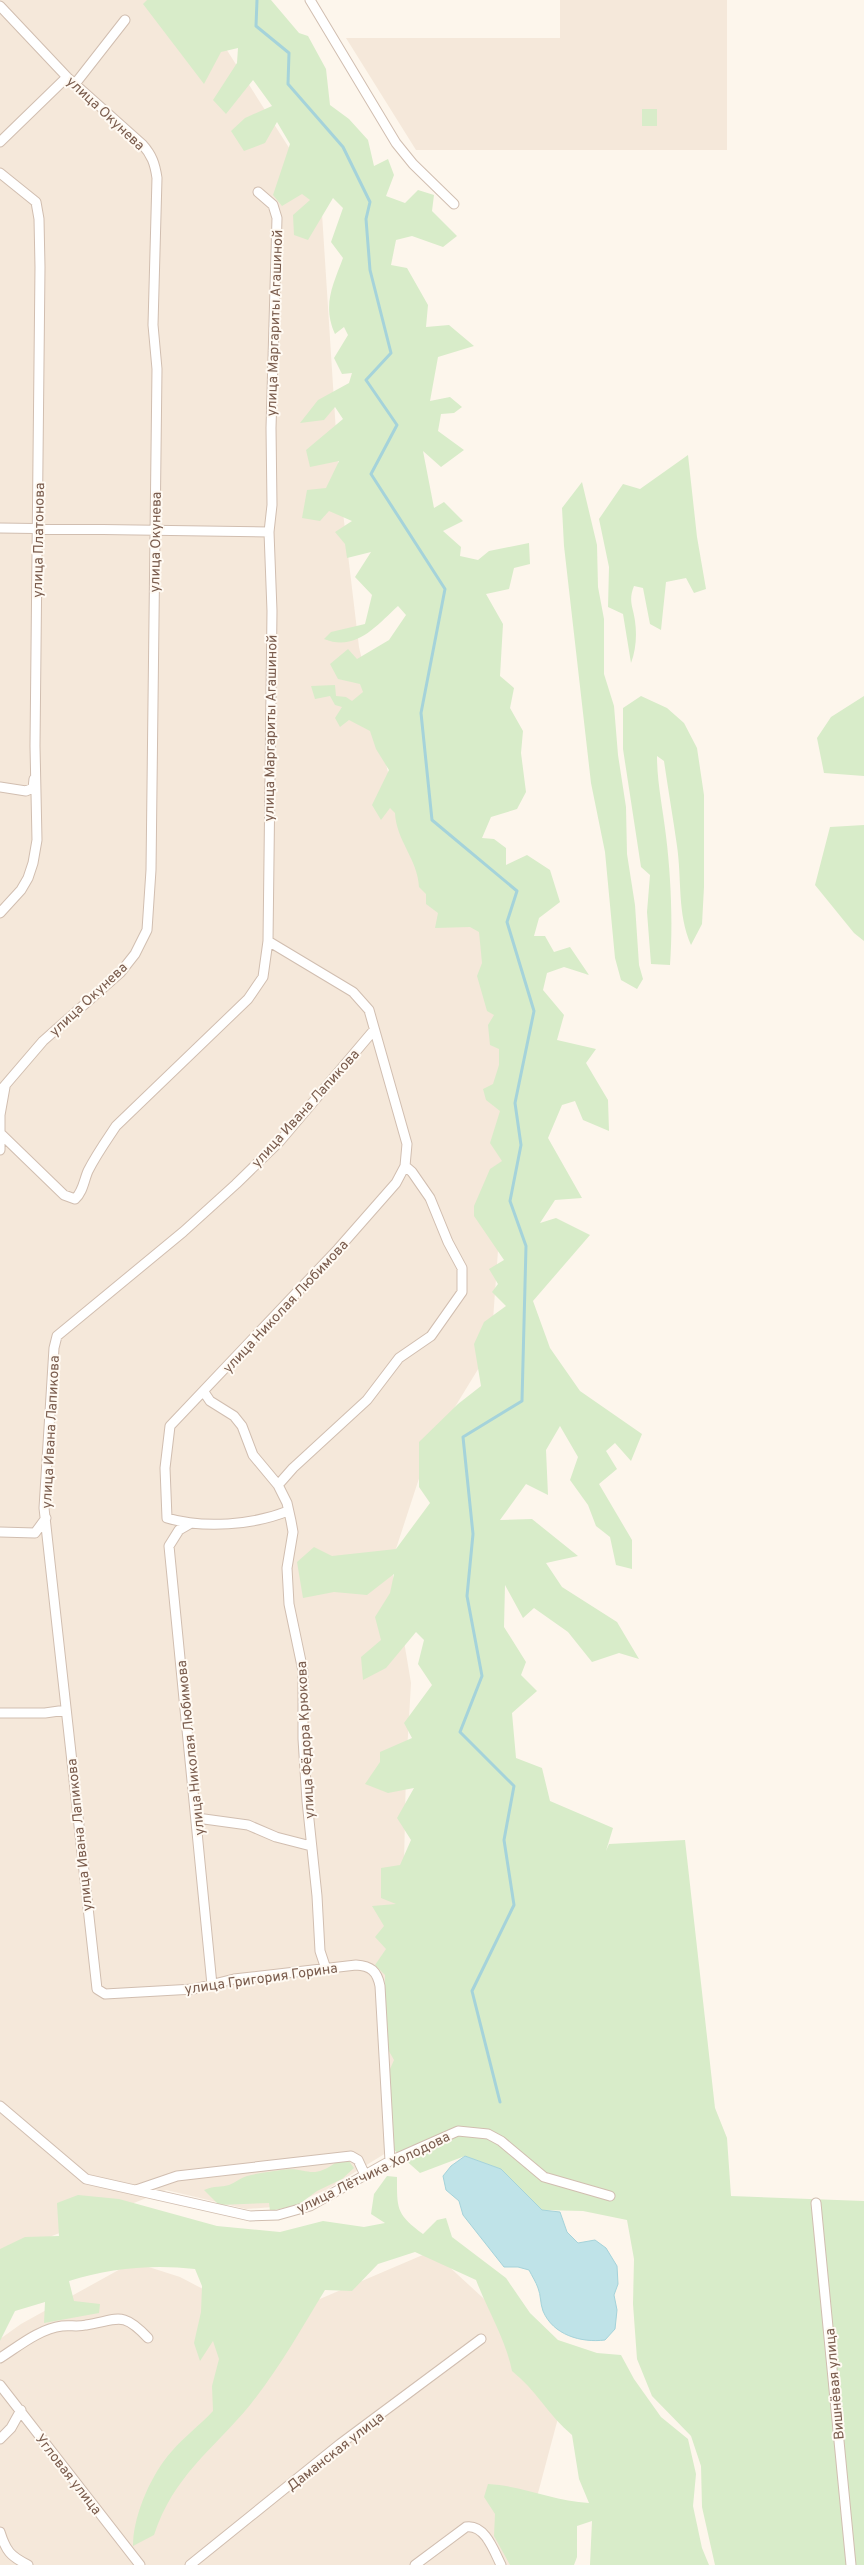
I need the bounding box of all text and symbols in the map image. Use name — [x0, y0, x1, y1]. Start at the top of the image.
street label: улица Окунева — [62, 74, 148, 155]
street label: улица Маргариты Агашиной — [264, 229, 287, 417]
street label: улица Платонова — [30, 482, 49, 598]
street label: улица Окунева — [147, 492, 166, 592]
street label: улица Маргариты Агашиной — [261, 635, 282, 822]
street label: улица Окунева — [46, 960, 132, 1041]
street label: улица Ивана Лапикова — [249, 1046, 364, 1172]
street label: улица Николая Любимова — [220, 1237, 352, 1377]
street label: улица Ивана Лапикова — [39, 1355, 64, 1509]
street label: улица Николая Любимова — [174, 1659, 209, 1836]
street label: улица Фёдора Крюкова — [294, 1661, 319, 1819]
street label: улица Ивана Лапикова — [64, 1758, 97, 1912]
street label: улица Григория Горина — [184, 1960, 339, 1999]
street label: улица Лётчика Холодова — [294, 2129, 453, 2218]
street label: Вишнёвая улица — [822, 2327, 849, 2440]
street label: Даманская улица — [284, 2409, 388, 2495]
street label: Угловая улица — [31, 2431, 105, 2519]

